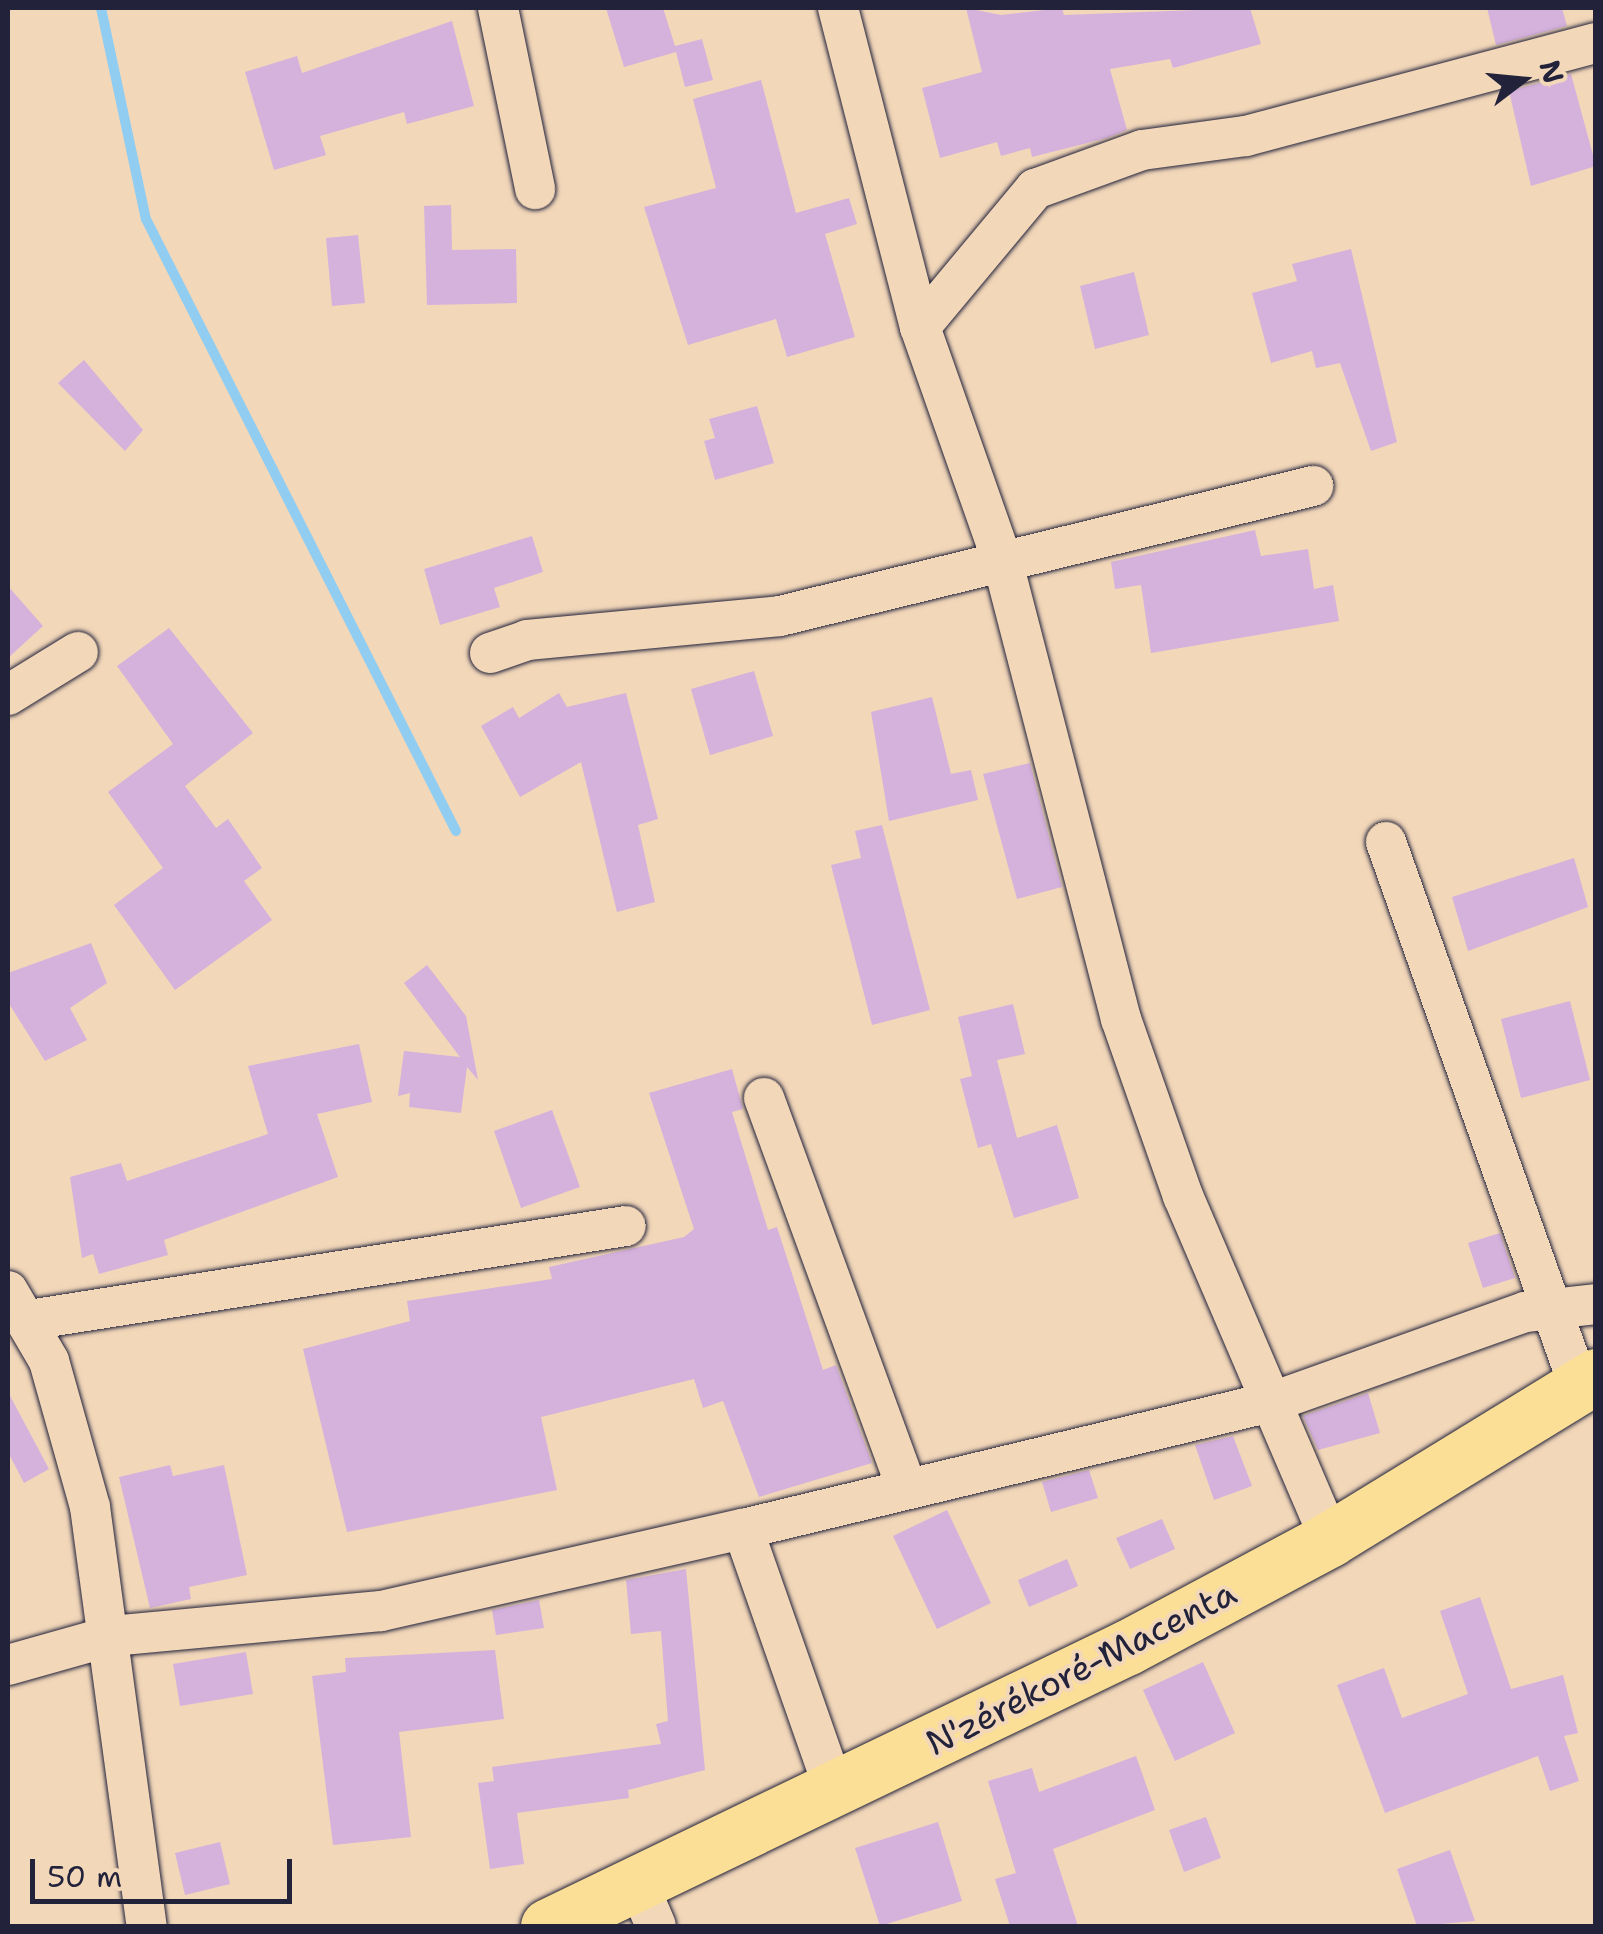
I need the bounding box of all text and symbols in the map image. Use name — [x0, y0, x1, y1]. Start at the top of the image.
north arrow — [1473, 30, 1573, 130]
text: N — [1531, 56, 1573, 88]
street label: N'zérékoré-Macenta — [919, 1572, 1243, 1764]
scale bar — [35, 1839, 298, 1901]
text: 50 m — [47, 1856, 122, 1897]

